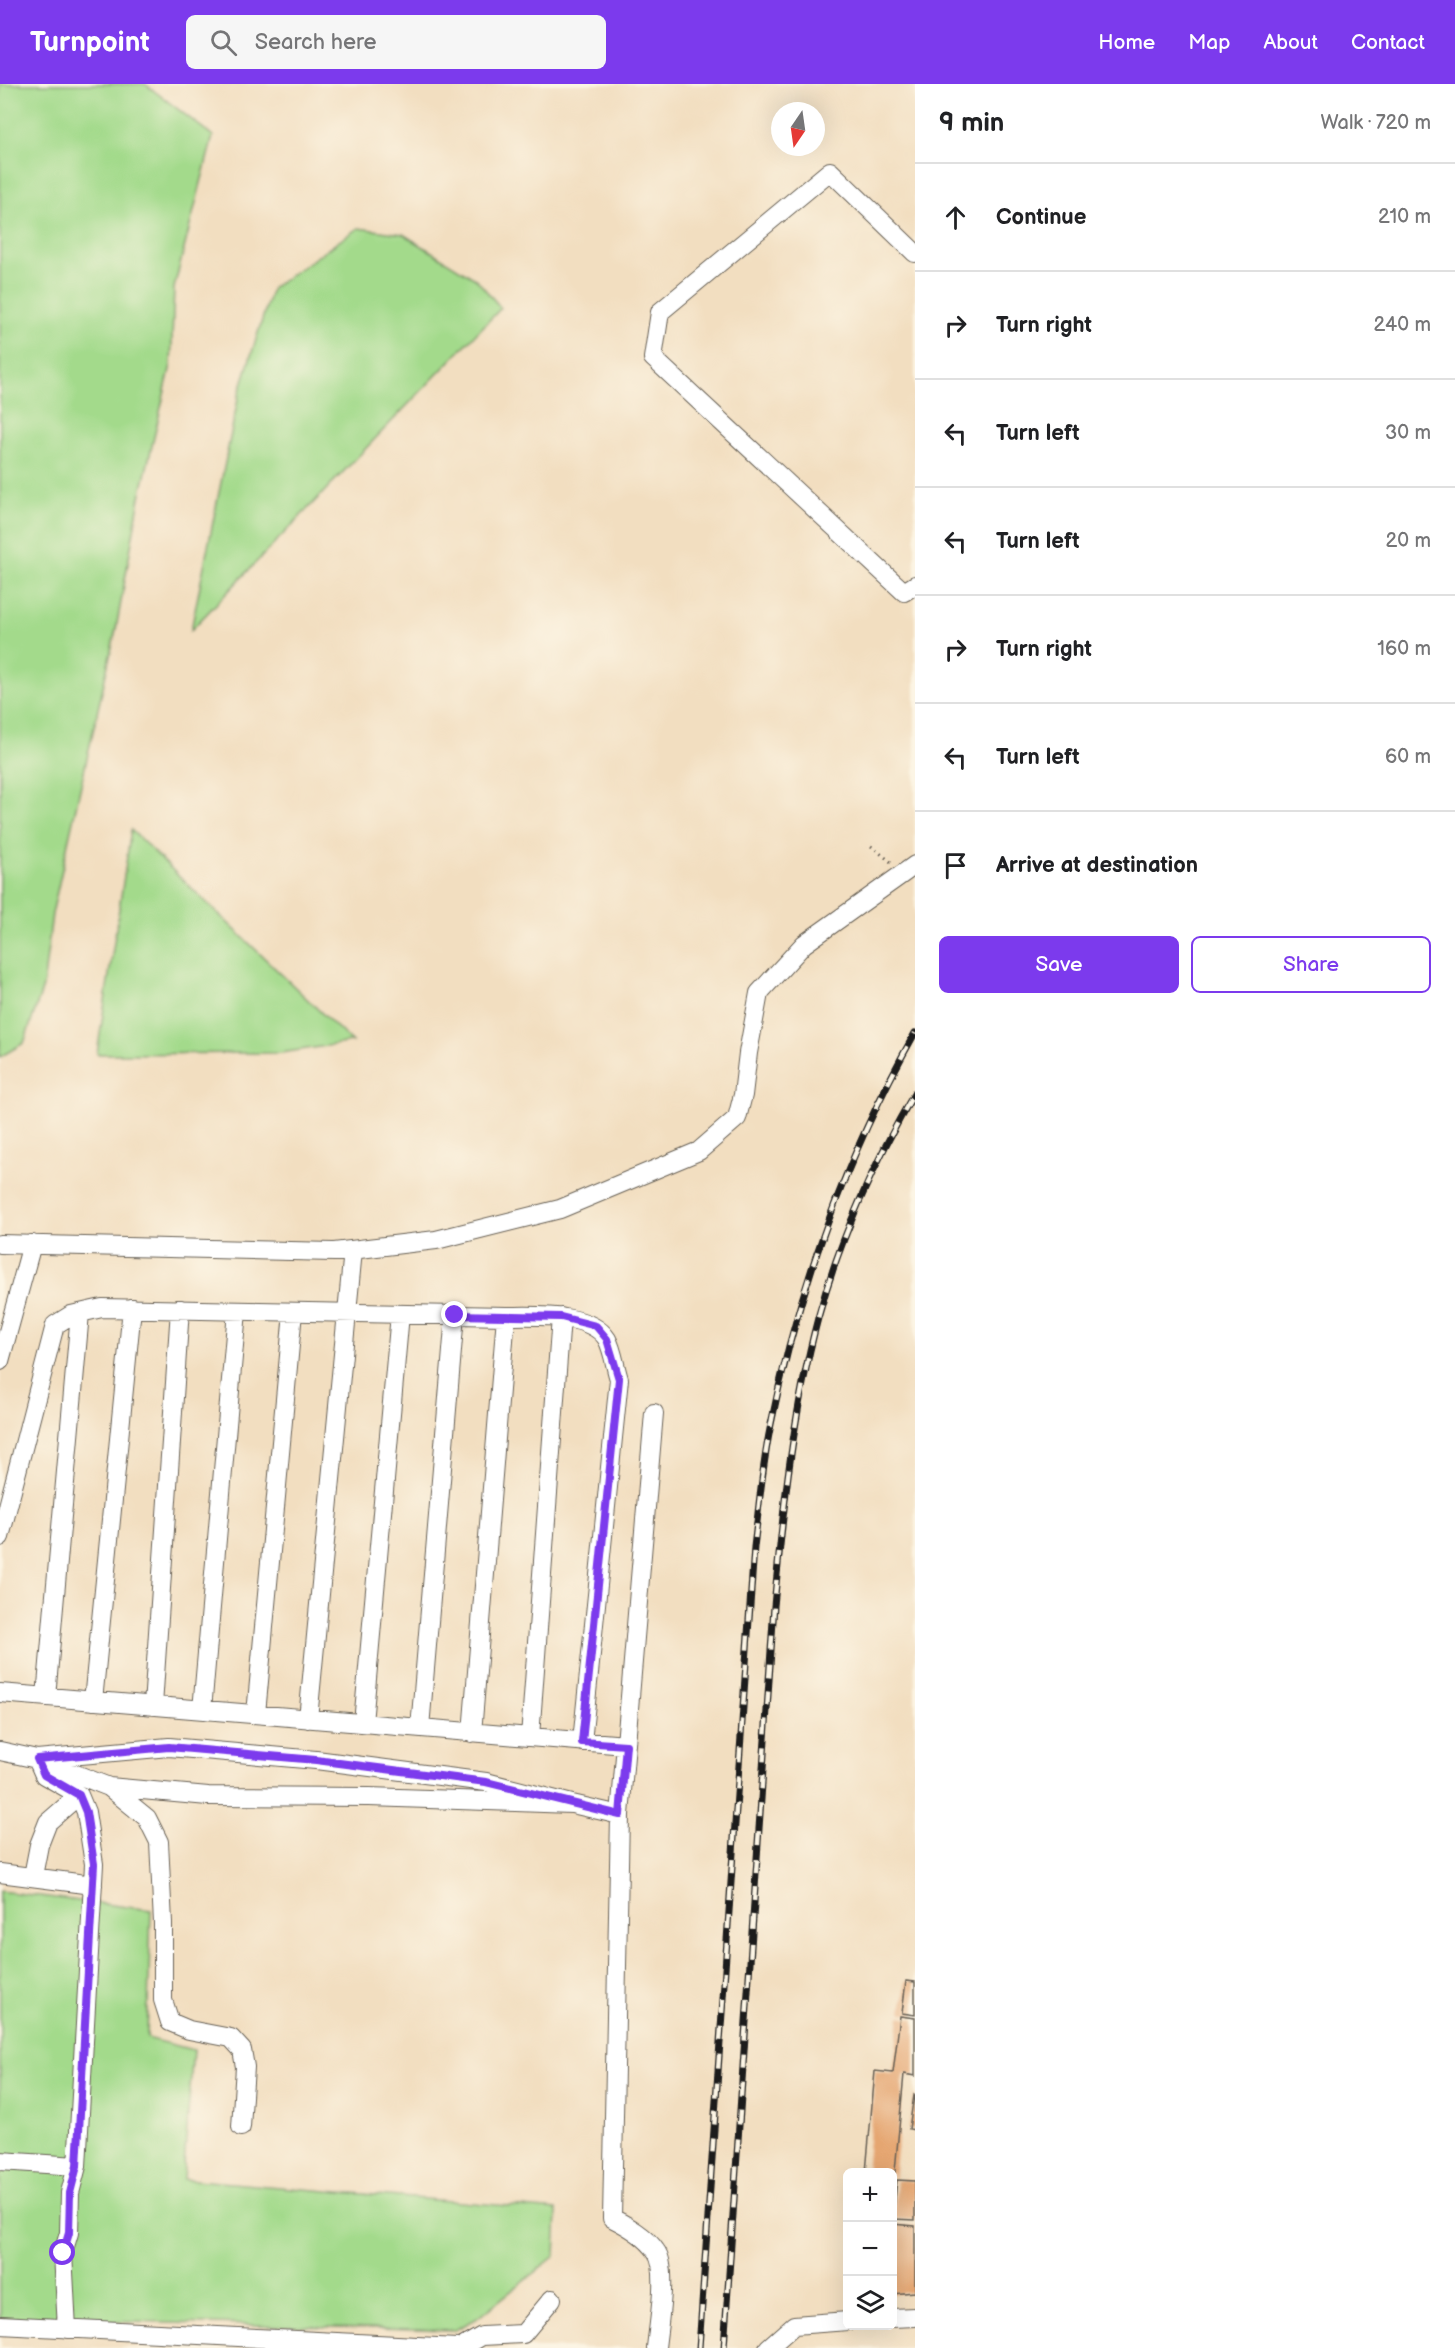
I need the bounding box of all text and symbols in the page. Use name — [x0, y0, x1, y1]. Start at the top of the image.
search box — [186, 15, 606, 69]
text: Turnpoint — [30, 26, 150, 59]
icon: search — [207, 26, 240, 59]
text: Search here — [255, 29, 377, 56]
text: Home — [1098, 30, 1155, 55]
text: Map — [1188, 30, 1230, 55]
text: About — [1263, 30, 1318, 55]
text: Contact — [1351, 30, 1425, 55]
north arrow — [771, 102, 825, 156]
text: 9 min — [939, 108, 1004, 139]
text: Walk · 720 m — [1320, 111, 1431, 135]
icon: ahead — [939, 201, 972, 234]
text: Continue — [996, 204, 1086, 231]
text: 210 m — [1378, 205, 1431, 229]
icon: right — [939, 309, 972, 342]
text: Turn right — [996, 312, 1092, 339]
text: 240 m — [1374, 313, 1431, 337]
icon: left — [939, 417, 972, 450]
text: Turn left — [996, 420, 1080, 447]
text: 30 m — [1385, 421, 1431, 445]
icon: left — [939, 525, 972, 558]
text: Turn left — [996, 528, 1080, 555]
text: 20 m — [1386, 529, 1431, 553]
icon: right — [939, 633, 972, 666]
text: Turn right — [996, 636, 1092, 663]
text: 160 m — [1377, 637, 1431, 661]
icon: left — [939, 741, 972, 774]
text: Turn left — [996, 744, 1080, 771]
text: 60 m — [1385, 745, 1431, 769]
icon: arrive — [939, 849, 972, 882]
text: Arrive at destination — [996, 852, 1198, 879]
button: Save — [939, 936, 1179, 993]
button: Share — [1191, 936, 1431, 993]
route end — [441, 1301, 467, 1327]
map controls — [843, 2168, 897, 2330]
button: + — [843, 2168, 897, 2222]
button: − — [843, 2222, 897, 2276]
route start — [49, 2239, 75, 2265]
button: layers — [843, 2276, 897, 2330]

